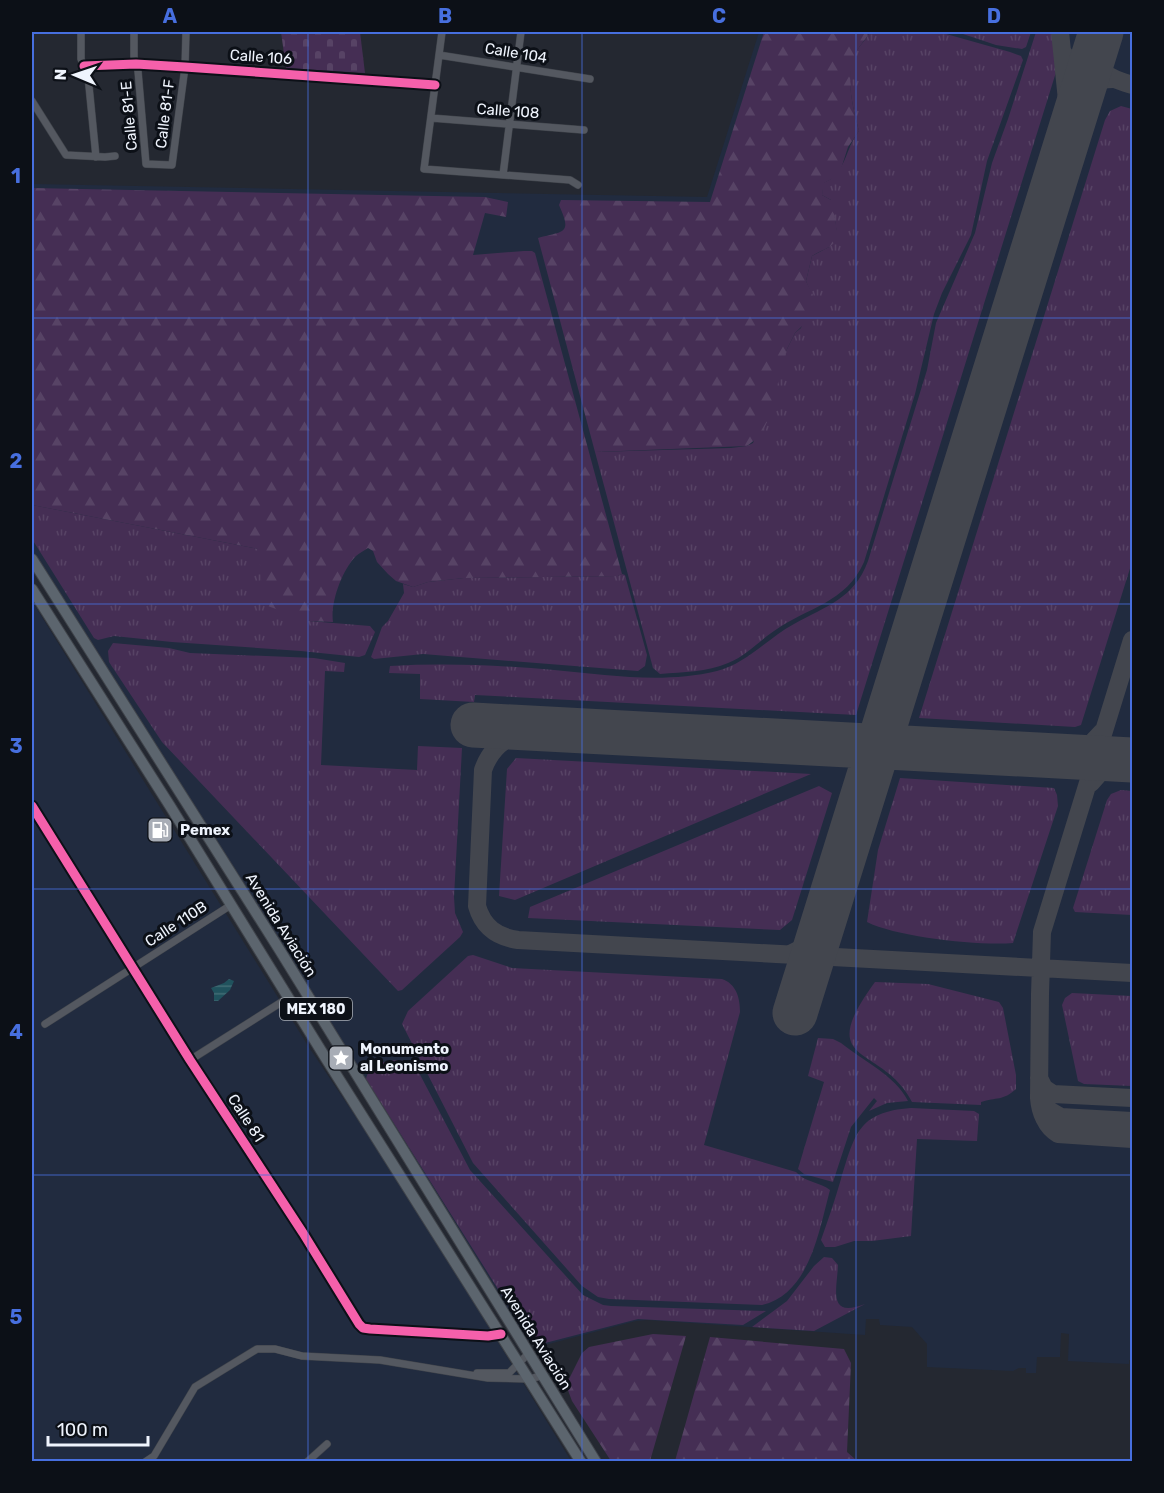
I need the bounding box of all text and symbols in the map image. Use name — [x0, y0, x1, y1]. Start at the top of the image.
text: A — [163, 4, 178, 28]
text: B — [438, 4, 452, 28]
text: C — [712, 4, 726, 28]
text: D — [987, 4, 1001, 28]
street label: Calle 104 — [484, 39, 548, 67]
north arrow — [45, 45, 105, 105]
street label: Calle 106 — [229, 46, 293, 68]
text: N — [51, 68, 70, 81]
street label: Calle 81-F — [152, 78, 178, 150]
street label: Calle 81-E — [117, 80, 141, 152]
street label: Calle 108 — [476, 100, 540, 122]
text: 1 — [11, 164, 21, 188]
text: 2 — [10, 449, 23, 473]
text: 3 — [9, 734, 23, 758]
fuel station icon: Pemex — [145, 815, 175, 845]
place label: Pemex — [180, 821, 230, 839]
street label: Avenida Aviación — [242, 870, 320, 980]
street label: Calle 110B — [142, 897, 210, 951]
road number: MEX 180 — [280, 998, 352, 1020]
text: 4 — [9, 1020, 23, 1044]
place label: Monumento al Leonismo — [360, 1040, 449, 1075]
place icon: Monumento al Leonismo — [326, 1043, 356, 1073]
street label: Calle 81 — [224, 1091, 268, 1145]
street label: Avenida Aviación — [497, 1283, 575, 1393]
text: 5 — [10, 1305, 23, 1329]
scale bar — [48, 1409, 148, 1447]
text: 100 m — [57, 1419, 108, 1441]

